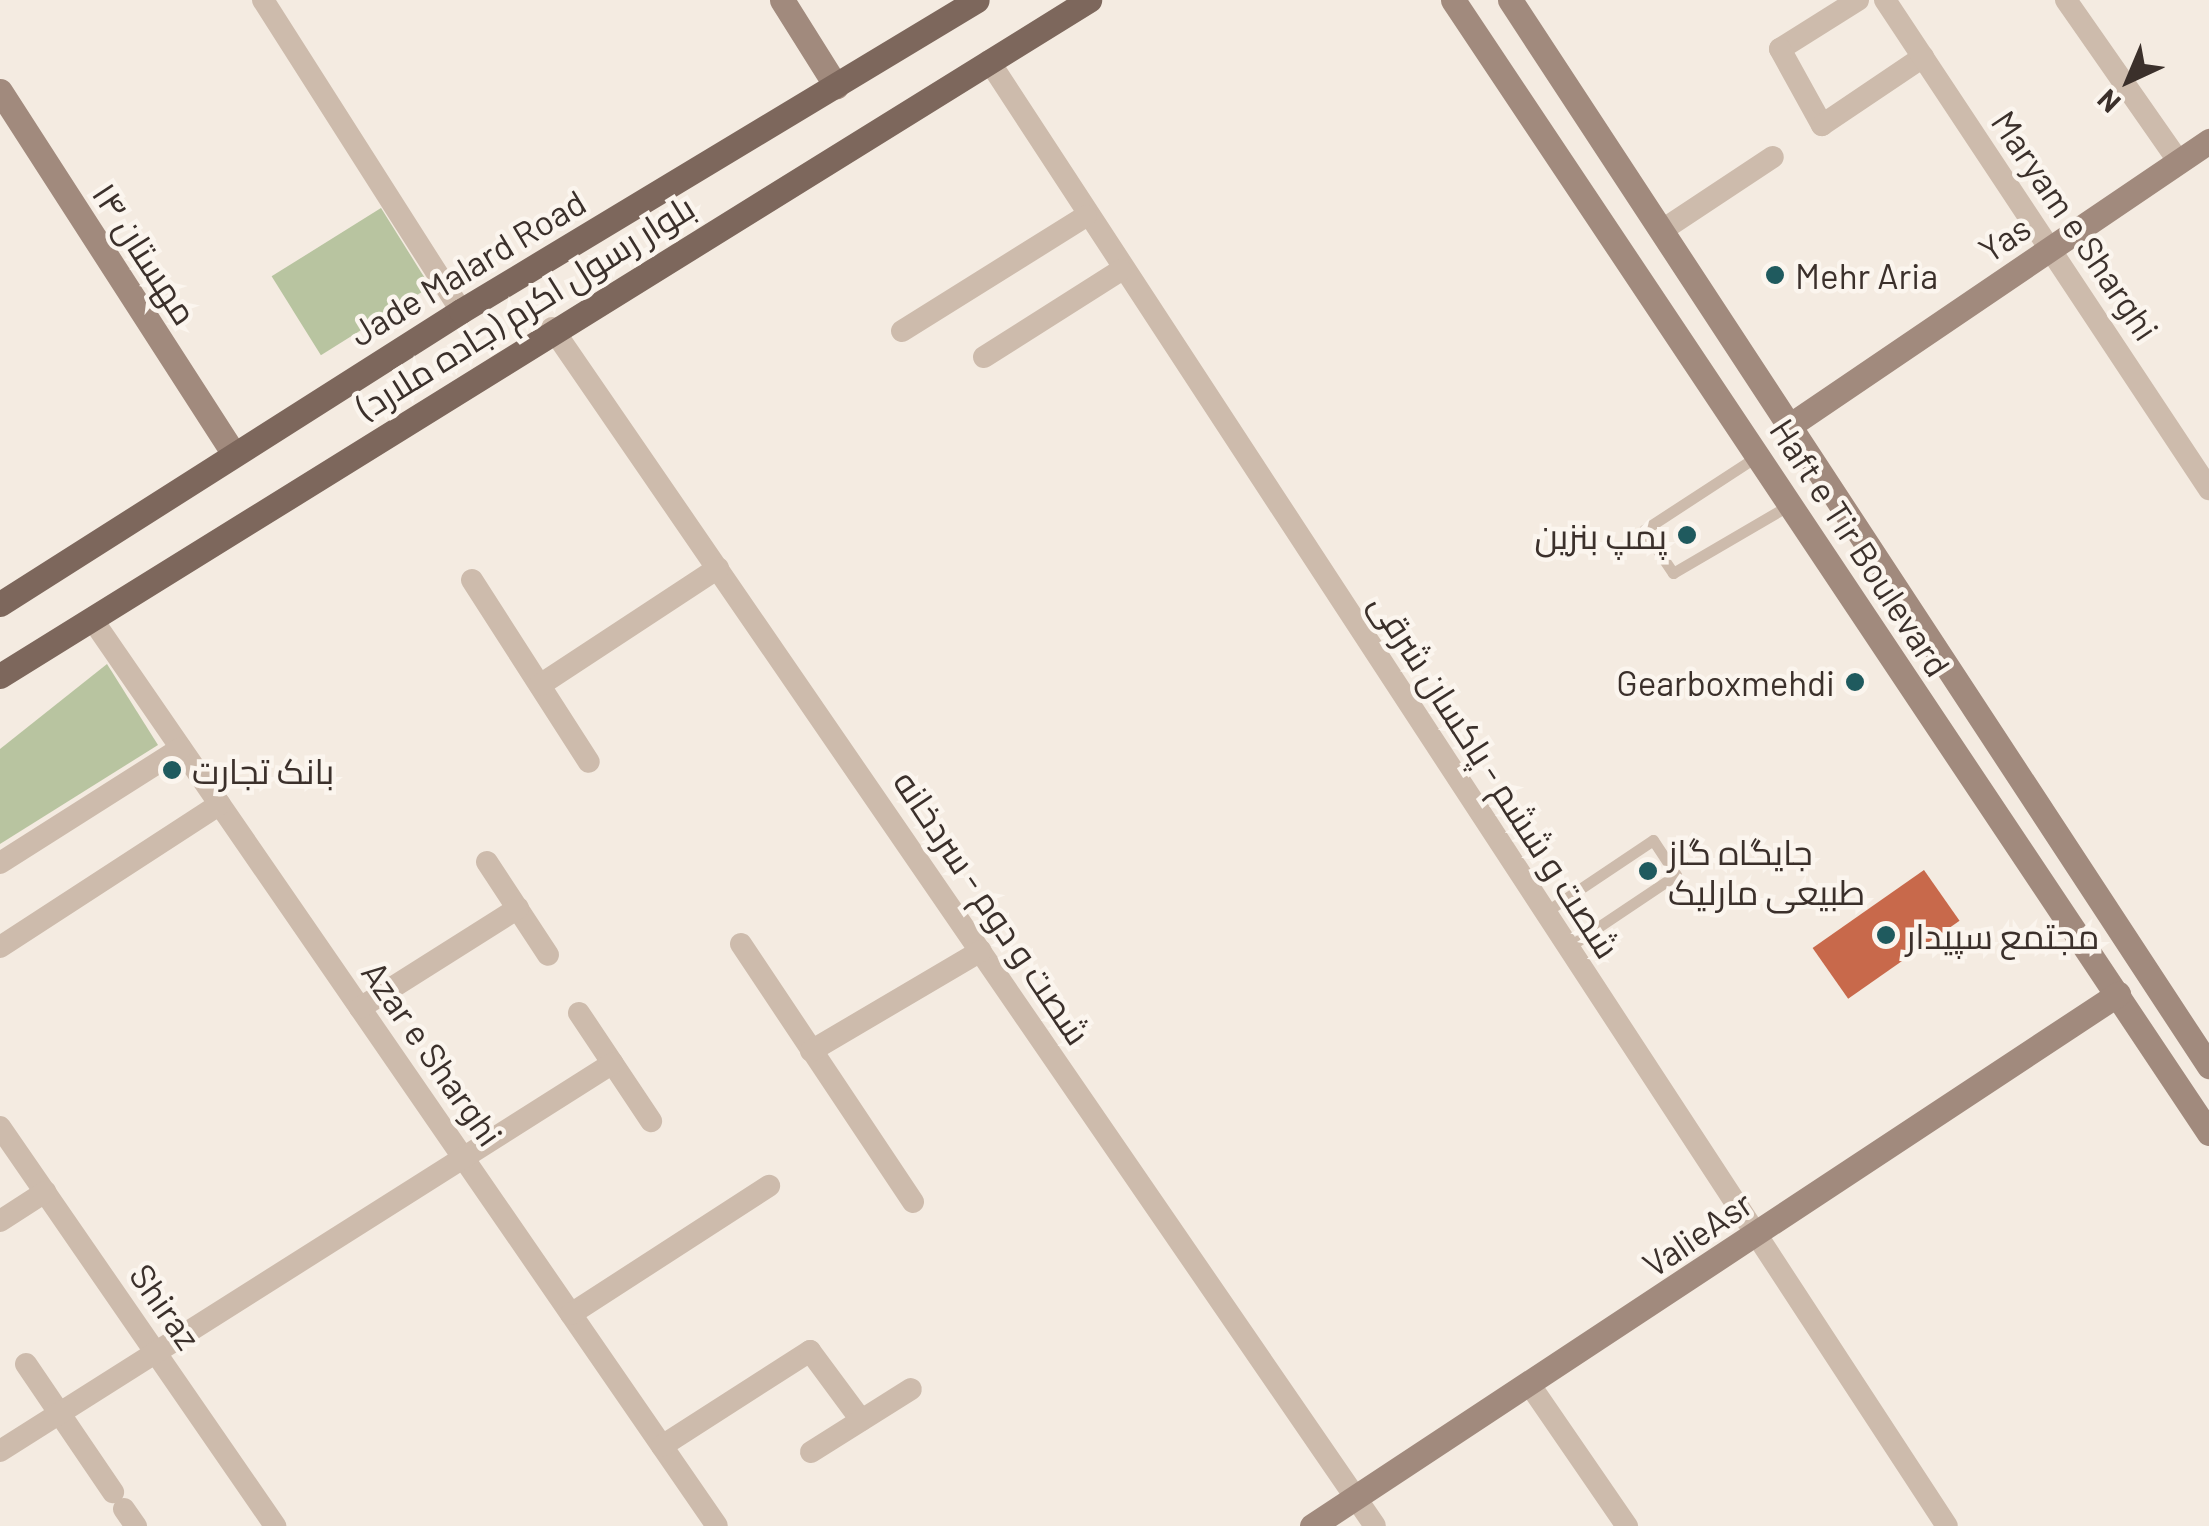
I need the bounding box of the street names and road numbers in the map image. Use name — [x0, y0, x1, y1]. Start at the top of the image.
street label: Maryam e Sharghi — [1984, 102, 2168, 348]
street label: مهستان ۱۴ — [85, 174, 207, 332]
street label: Jade Malard Road — [341, 180, 593, 354]
street label: بلوار رسول اکرم (جاده ملارد) — [349, 185, 701, 427]
street label: Yas — [1970, 206, 2038, 270]
street label: Haft e Tir Boulevard — [1762, 410, 1960, 684]
street label: شصت و ششم - پاکسان شرقی — [1362, 585, 1630, 965]
street label: شصت و دوم - سردخانه — [886, 762, 1100, 1052]
street label: Azar e Sharghi — [354, 952, 512, 1154]
street label: ValieAsr — [1634, 1181, 1760, 1285]
street label: Shiraz — [122, 1255, 210, 1357]

